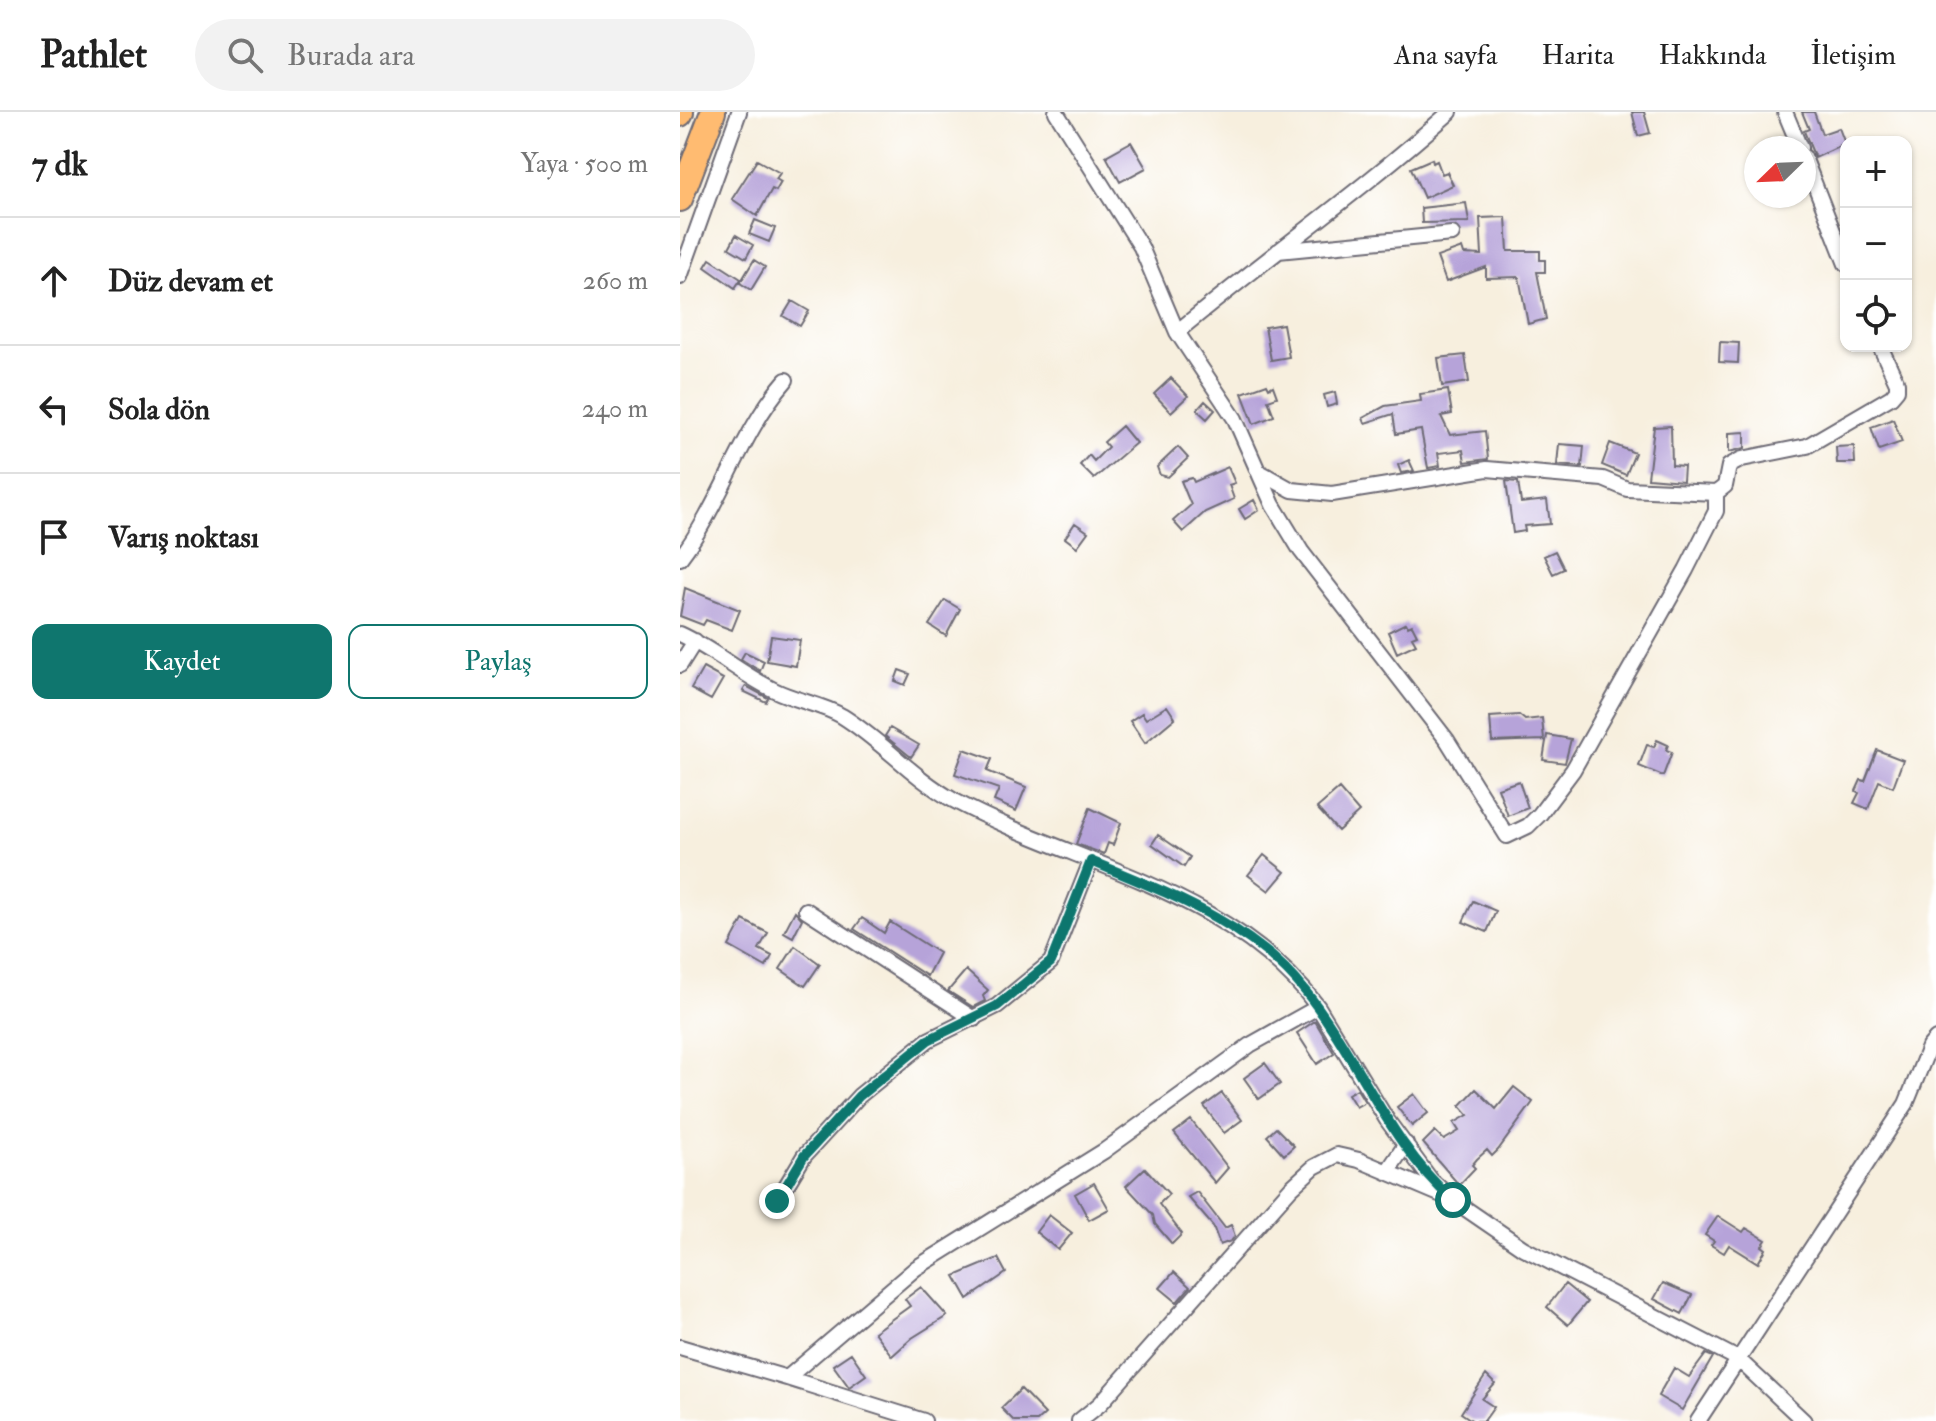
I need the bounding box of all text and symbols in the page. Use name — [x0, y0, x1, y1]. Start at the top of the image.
search box — [195, 19, 755, 91]
text: Pathlet — [40, 31, 147, 79]
icon: search — [223, 33, 267, 77]
text: Burada ara — [287, 37, 415, 74]
text: Ana sayfa — [1394, 38, 1497, 73]
text: Harita — [1541, 38, 1614, 73]
text: Hakkında — [1658, 38, 1767, 73]
text: İletişim — [1811, 38, 1896, 73]
north arrow — [1744, 136, 1816, 208]
map controls — [1840, 136, 1912, 352]
button: + — [1840, 136, 1912, 208]
text: 7 dk — [32, 143, 88, 186]
text: Yaya · 500 m — [520, 148, 648, 180]
button: − — [1840, 208, 1912, 280]
icon: ahead — [32, 259, 76, 303]
text: Düz devam et — [108, 263, 273, 300]
text: 260 m — [583, 265, 648, 297]
button: locate — [1840, 280, 1912, 352]
icon: left — [32, 387, 76, 431]
text: Sola dön — [108, 391, 210, 428]
text: 240 m — [582, 393, 648, 425]
icon: arrive — [32, 515, 76, 559]
text: Varış noktası — [108, 519, 259, 556]
button: Kaydet — [32, 624, 332, 699]
button: Paylaş — [348, 624, 648, 699]
route start — [1435, 1182, 1471, 1218]
route end — [759, 1183, 795, 1219]

